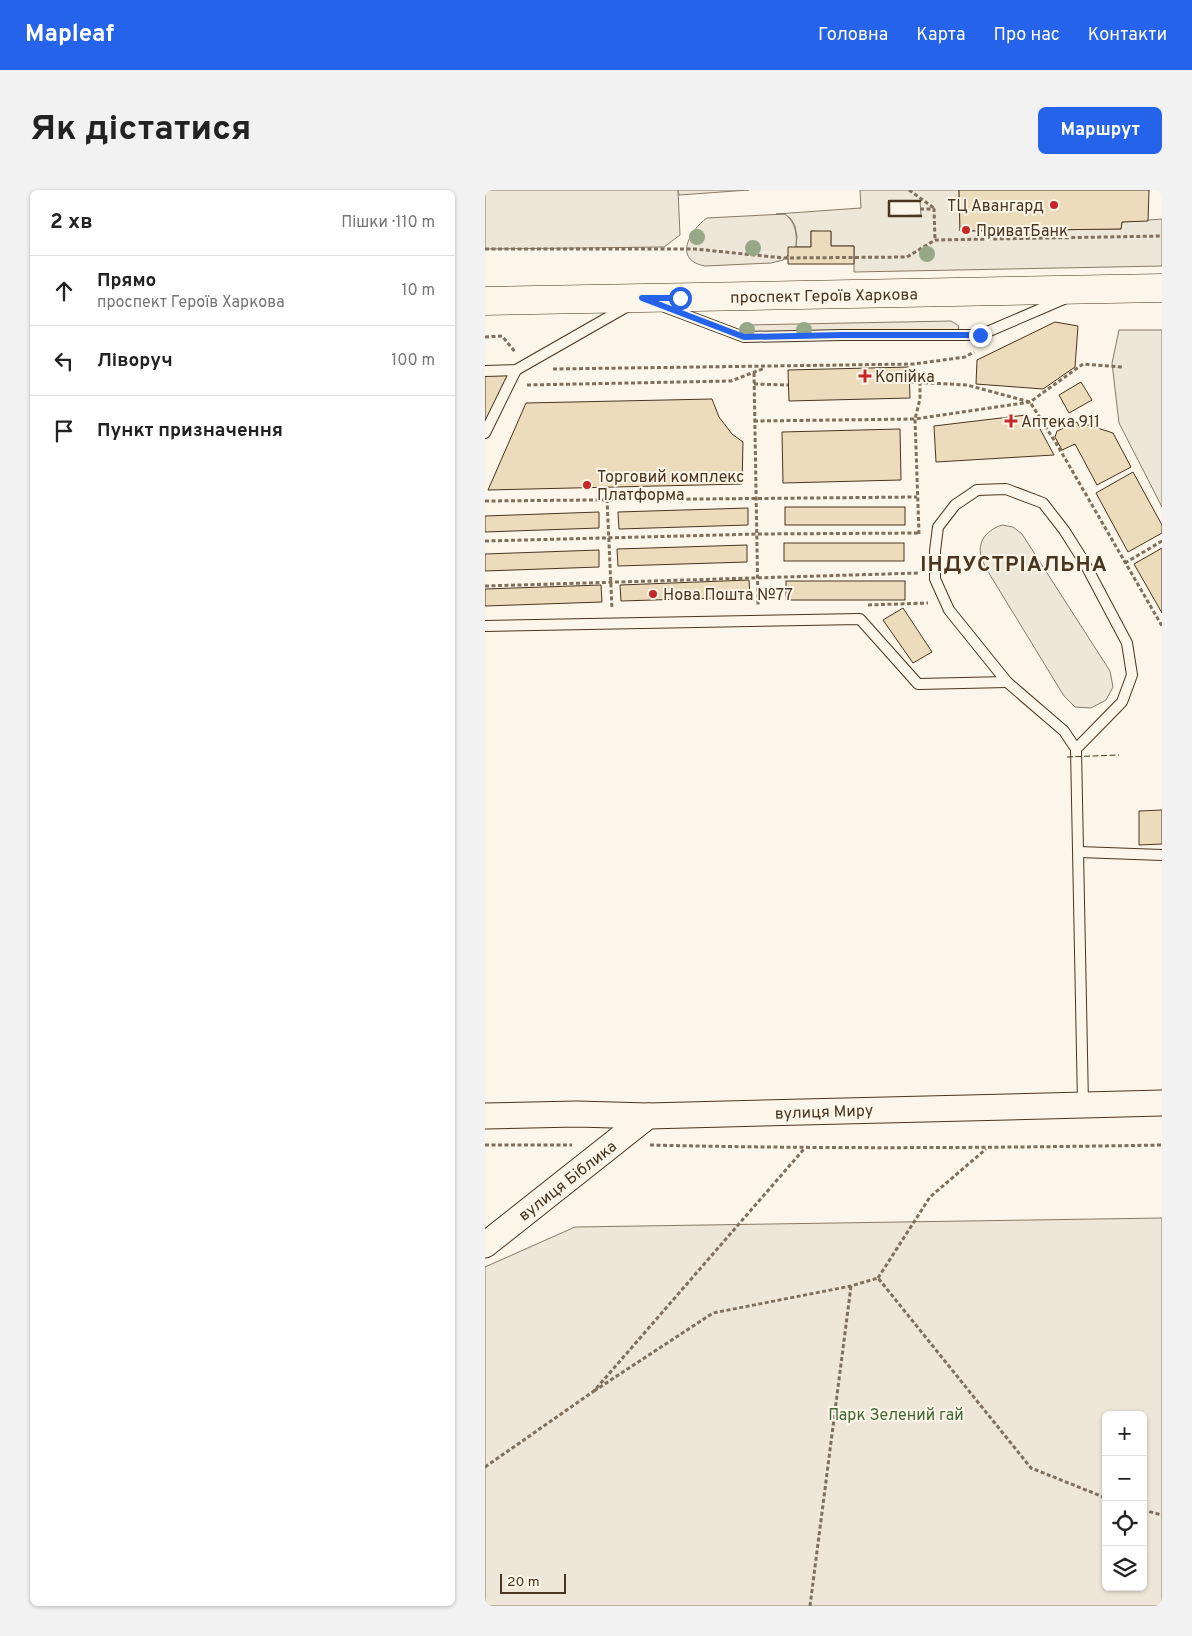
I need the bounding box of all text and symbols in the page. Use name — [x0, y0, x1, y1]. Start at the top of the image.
text: Mapleaf — [25, 20, 114, 50]
text: Головна — [818, 24, 888, 47]
text: Карта — [916, 24, 966, 47]
text: Про нас — [994, 24, 1060, 47]
text: Контакти — [1088, 24, 1167, 47]
button: Маршрут — [1038, 107, 1162, 154]
text: Як дістатися — [30, 108, 251, 152]
place label: ТЦ Авангард — [947, 197, 1044, 217]
marker: ТЦ Авангард — [1048, 199, 1060, 211]
text: 2 хв — [50, 209, 93, 236]
text: Пішки · 110 m — [341, 213, 435, 233]
place label: ПриватБанк — [976, 222, 1068, 242]
marker: ПриватБанк — [960, 224, 972, 236]
text: Прямо — [97, 269, 156, 293]
icon: ahead — [50, 277, 78, 305]
text: 10 m — [401, 281, 435, 301]
street label: проспект Героїв Харкова — [730, 285, 918, 309]
route start — [669, 287, 692, 310]
text: проспект Героїв Харкова — [97, 293, 285, 313]
route end — [969, 324, 992, 347]
icon: left — [50, 347, 78, 375]
text: Ліворуч — [97, 349, 173, 373]
text: 100 m — [391, 351, 435, 371]
place label: Копійка — [875, 368, 935, 388]
marker: Копійка — [859, 370, 871, 382]
place label: Аптека 911 — [1021, 413, 1100, 433]
marker: Аптека 911 — [1005, 415, 1017, 427]
icon: arrive — [50, 417, 78, 445]
text: Пункт призначення — [97, 419, 283, 443]
place label: Торговий комплекс Платформа — [597, 468, 744, 506]
marker: Торговий комплекс Платформа — [581, 479, 593, 491]
district label: ІНДУСТРІАЛЬНА — [920, 552, 1108, 579]
place label: Нова Пошта №77 — [663, 586, 793, 606]
marker: Нова Пошта №77 — [647, 588, 659, 600]
street label: вулиця Миру — [774, 1101, 874, 1125]
street label: вулиця Біблика — [515, 1137, 621, 1226]
park label: Парк Зелений гай — [828, 1406, 964, 1426]
map controls — [1102, 1411, 1147, 1591]
button: + — [1102, 1411, 1147, 1456]
button: − — [1102, 1456, 1147, 1501]
button: locate — [1102, 1501, 1147, 1546]
button: layers — [1102, 1546, 1147, 1591]
scale bar — [500, 1571, 566, 1594]
text: 20 m — [507, 1574, 540, 1591]

